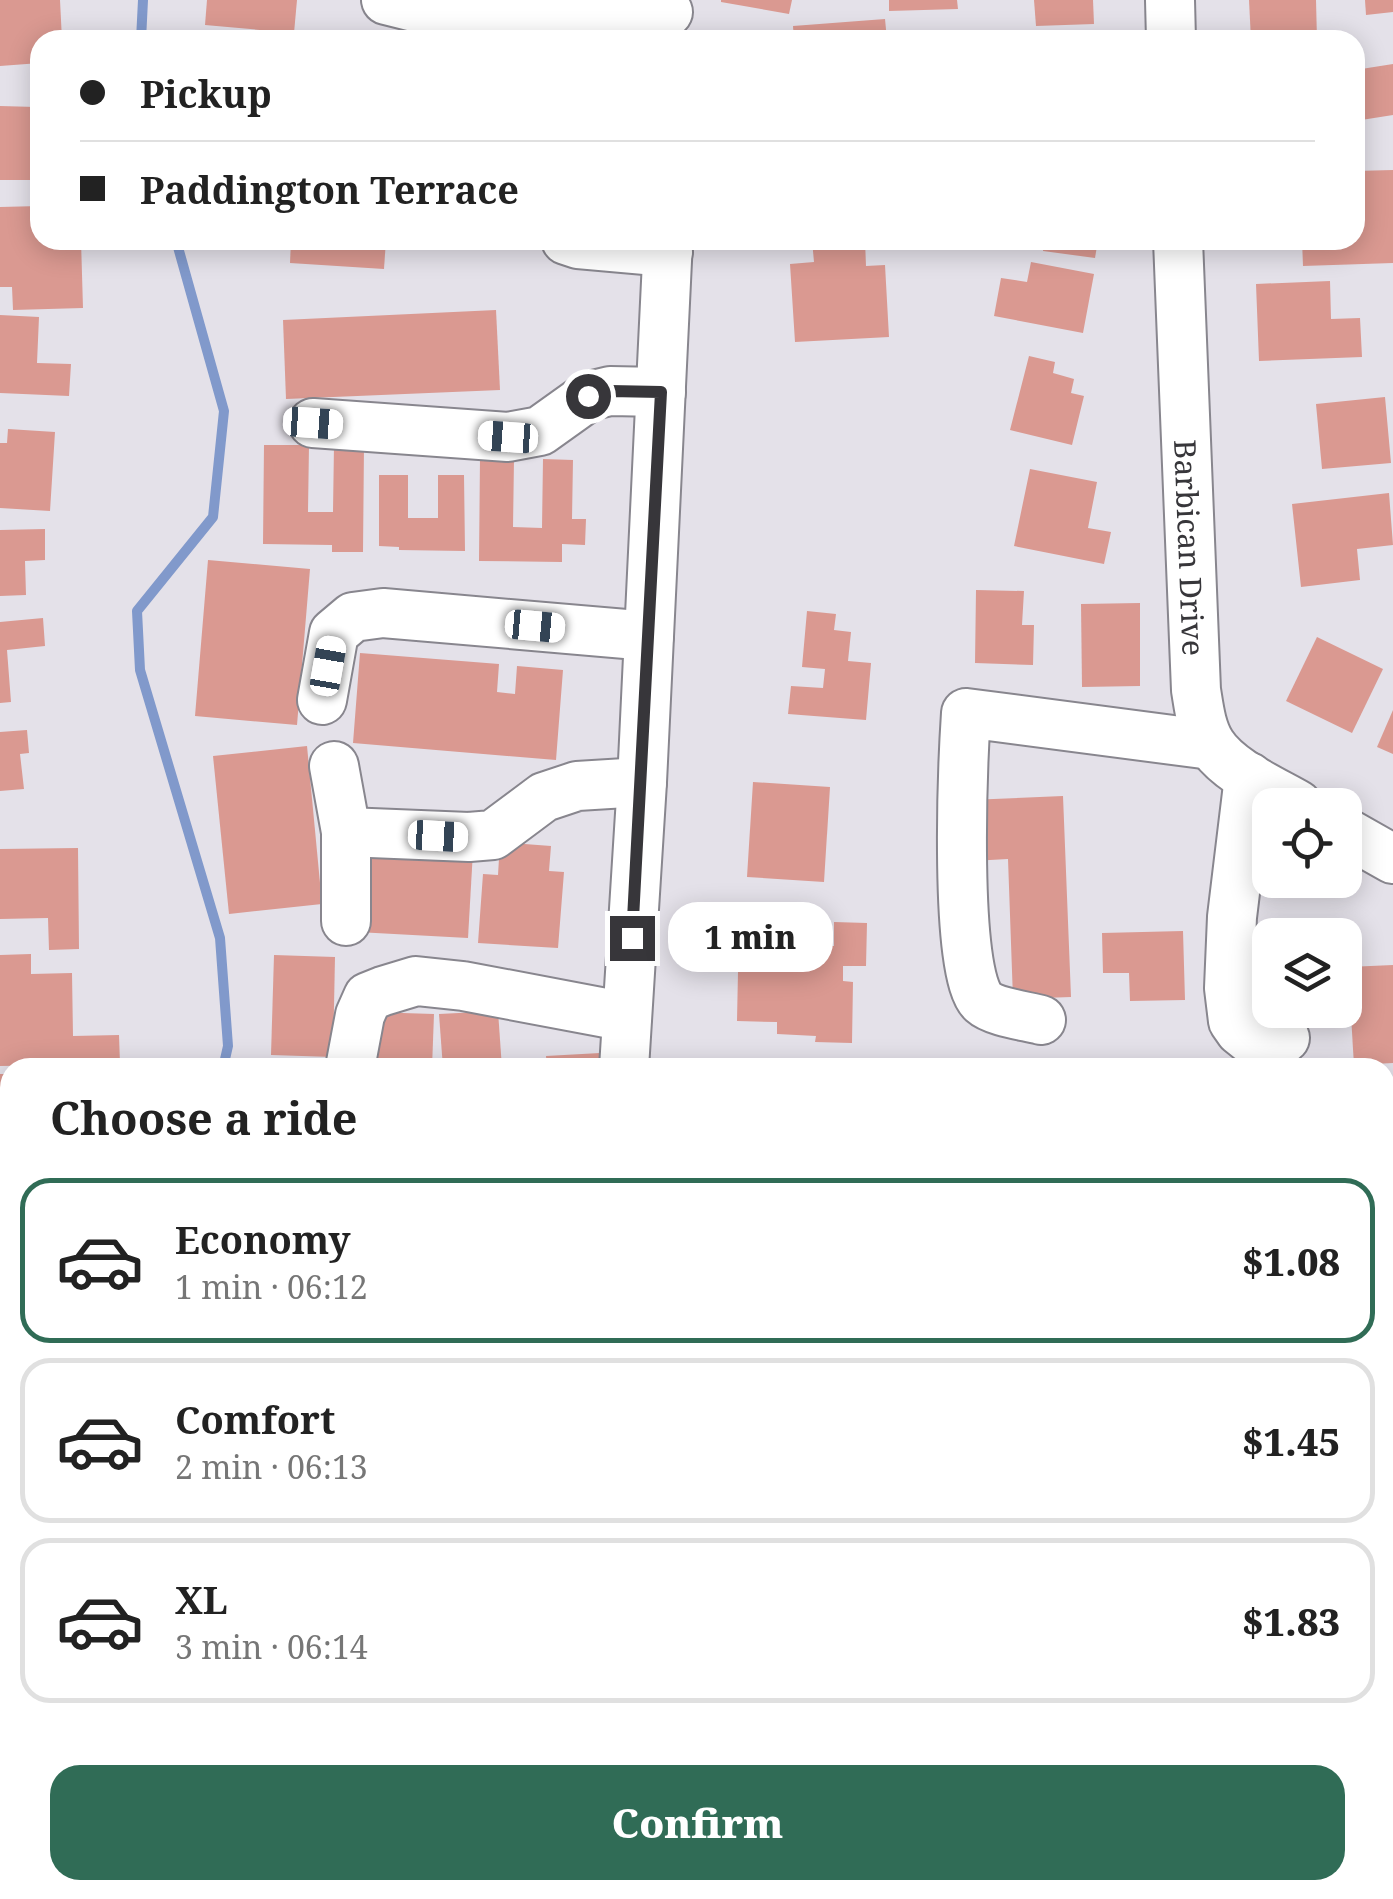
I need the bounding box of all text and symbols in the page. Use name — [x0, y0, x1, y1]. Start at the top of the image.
text: Pickup — [140, 67, 272, 119]
text: Paddington Terrace — [140, 163, 519, 215]
route start — [566, 374, 611, 419]
car — [282, 406, 344, 440]
car — [477, 420, 539, 454]
street label: Barbican Drive — [1165, 439, 1215, 657]
car — [504, 608, 566, 644]
car — [308, 634, 348, 698]
map controls — [1252, 788, 1362, 1028]
button: locate — [1252, 788, 1362, 898]
car — [407, 819, 469, 853]
callout: 1 min — [667, 903, 832, 973]
text: 1 min — [705, 915, 796, 958]
route end — [610, 916, 655, 961]
button: layers — [1252, 918, 1362, 1028]
text: Choose a ride — [50, 1087, 358, 1148]
text: Economy — [175, 1213, 351, 1265]
icon: car — [55, 1216, 145, 1306]
text: $1.08 — [1242, 1235, 1340, 1287]
text: 1 min · 06:12 — [175, 1265, 368, 1308]
text: Comfort — [175, 1393, 335, 1445]
icon: car — [55, 1396, 145, 1486]
text: $1.45 — [1242, 1415, 1340, 1467]
text: 2 min · 06:13 — [175, 1445, 368, 1488]
text: XL — [175, 1573, 228, 1625]
icon: car — [55, 1576, 145, 1666]
text: $1.83 — [1242, 1595, 1340, 1647]
text: 3 min · 06:14 — [175, 1625, 368, 1668]
button: Confirm — [50, 1765, 1345, 1880]

